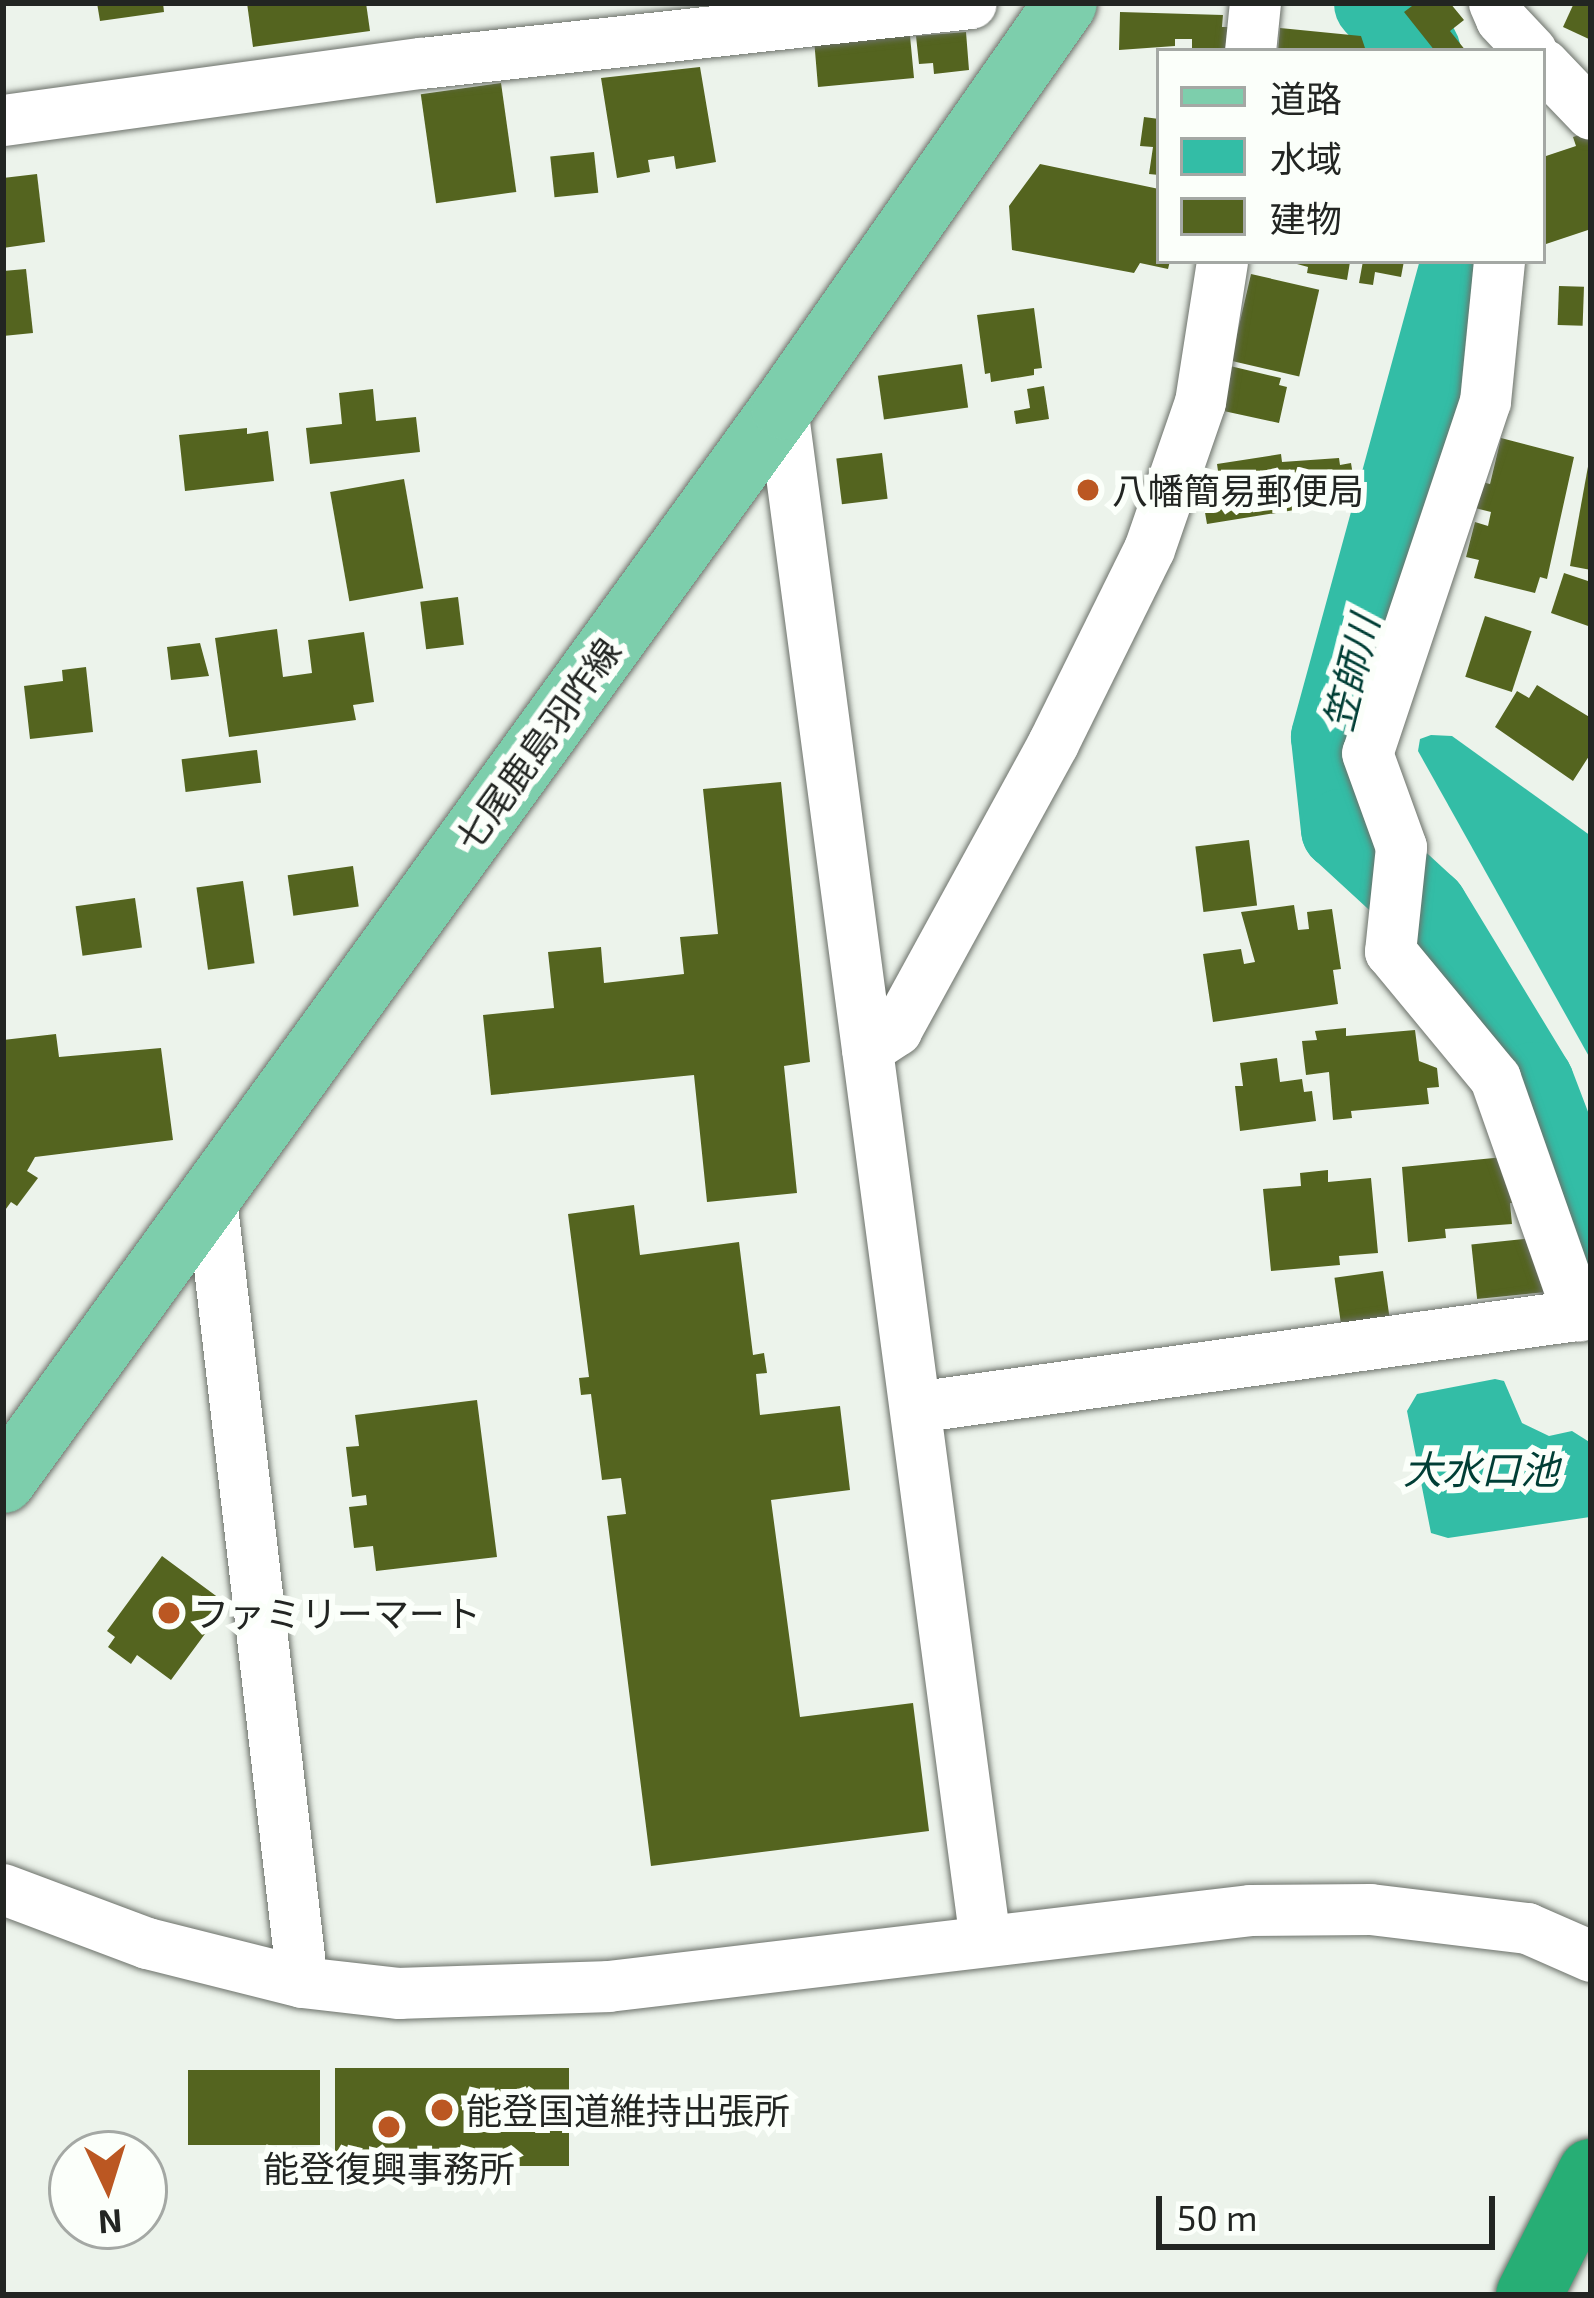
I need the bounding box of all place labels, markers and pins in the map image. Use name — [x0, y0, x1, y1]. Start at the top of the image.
place label: 八幡簡易郵便局 — [1112, 468, 1364, 512]
marker: 八幡簡易郵便局 — [1075, 477, 1101, 503]
place label: ファミリーマート — [193, 1591, 481, 1635]
marker: ファミリーマート — [156, 1600, 182, 1626]
place label: 能登国道維持出張所 — [466, 2088, 790, 2132]
marker: 能登国道維持出張所 — [429, 2097, 455, 2123]
marker: 能登復興事務所 — [376, 2114, 402, 2140]
place label: 能登復興事務所 — [263, 2146, 515, 2190]

